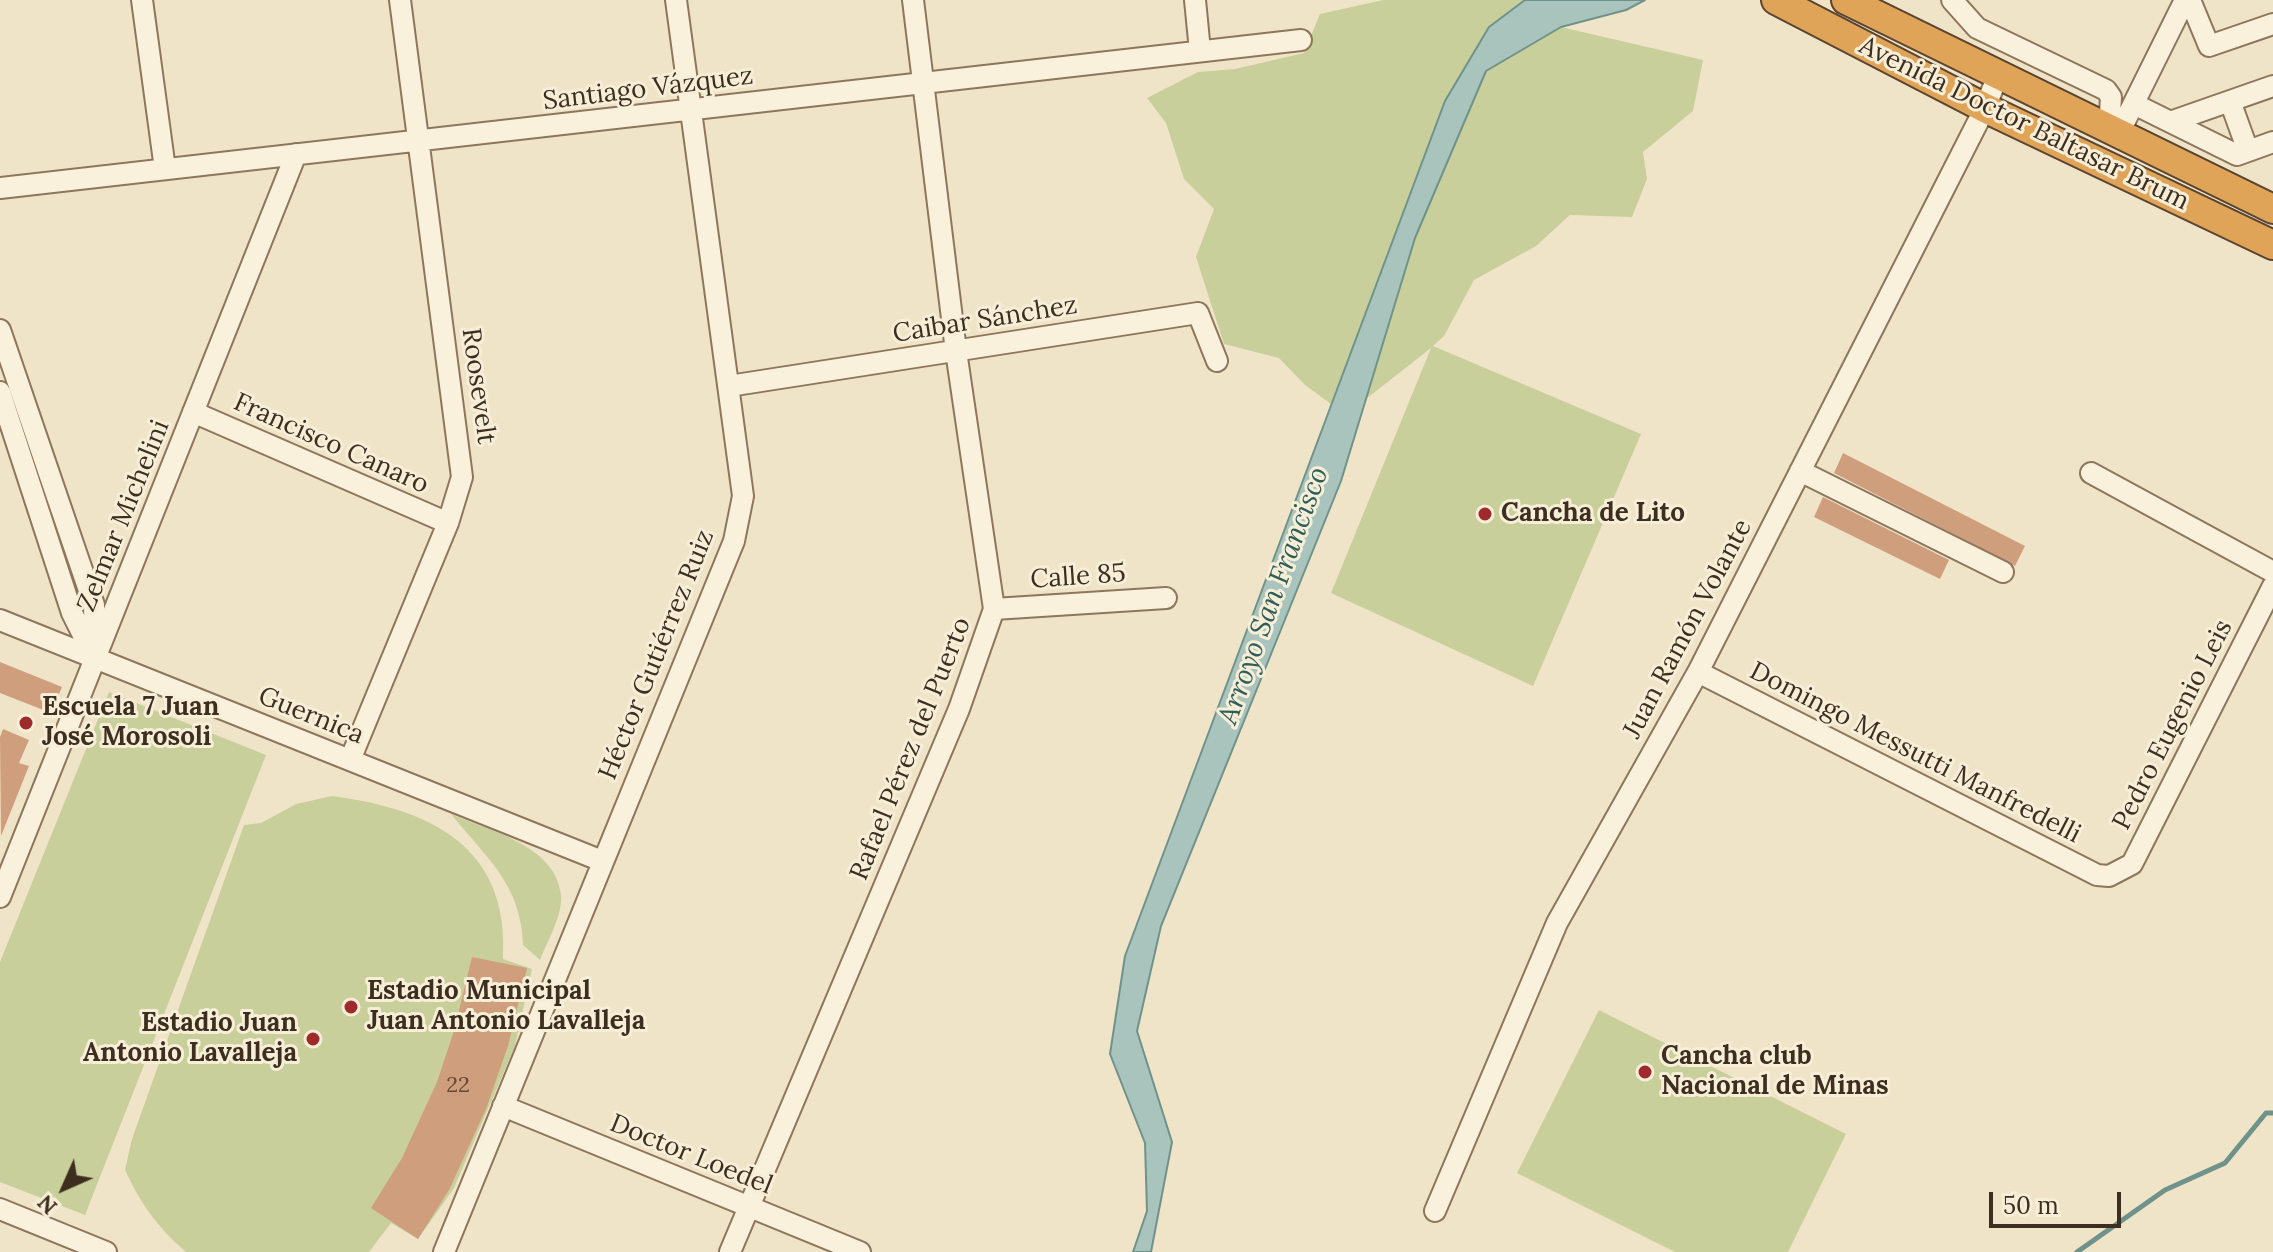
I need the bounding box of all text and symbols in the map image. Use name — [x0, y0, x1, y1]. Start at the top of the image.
street label: Avenida Doctor Baltasar Brum — [1854, 30, 2194, 218]
street label: Santiago Vázquez — [541, 61, 755, 117]
street label: Caibar Sánchez — [891, 290, 1079, 350]
street label: Roosevelt — [454, 326, 502, 446]
street label: Francisco Canaro — [229, 387, 433, 501]
street label: Zelmar Michelini — [71, 416, 177, 616]
water label: Arroyo San Francisco — [1212, 463, 1336, 729]
place label: Cancha de Lito — [1501, 498, 1685, 530]
marker: Cancha de Lito — [1476, 505, 1494, 523]
street label: Juan Ramón Volante — [1617, 514, 1759, 744]
street label: Héctor Gutiérrez Ruiz — [593, 526, 721, 784]
street label: Calle 85 — [1029, 558, 1127, 596]
street label: Rafael Pérez del Puerto — [844, 613, 978, 885]
street label: Pedro Eugenio Leis — [2107, 615, 2239, 835]
street label: Domingo Messutti Manfredelli — [1744, 656, 2086, 850]
street label: Guernica — [254, 681, 368, 751]
place label: Escuela 7 Juan José Morosoli — [42, 692, 219, 754]
marker: Escuela 7 Juan José Morosoli — [17, 714, 35, 732]
place label: Estadio Municipal Juan Antonio Lavalleja — [367, 976, 645, 1038]
marker: Estadio Municipal Juan Antonio Lavalleja — [342, 998, 360, 1016]
place label: Estadio Juan Antonio Lavalleja — [83, 1008, 297, 1070]
marker: Estadio Juan Antonio Lavalleja — [304, 1030, 322, 1048]
place label: Cancha club Nacional de Minas — [1661, 1041, 1889, 1102]
marker: Cancha club Nacional de Minas — [1636, 1063, 1654, 1081]
house number: 22 — [446, 1073, 470, 1099]
street label: Doctor Loedel — [605, 1108, 777, 1202]
north arrow — [24, 1148, 104, 1228]
scale bar — [1993, 1176, 2125, 1226]
text: N — [31, 1189, 63, 1221]
text: 50 m — [2003, 1190, 2059, 1221]

